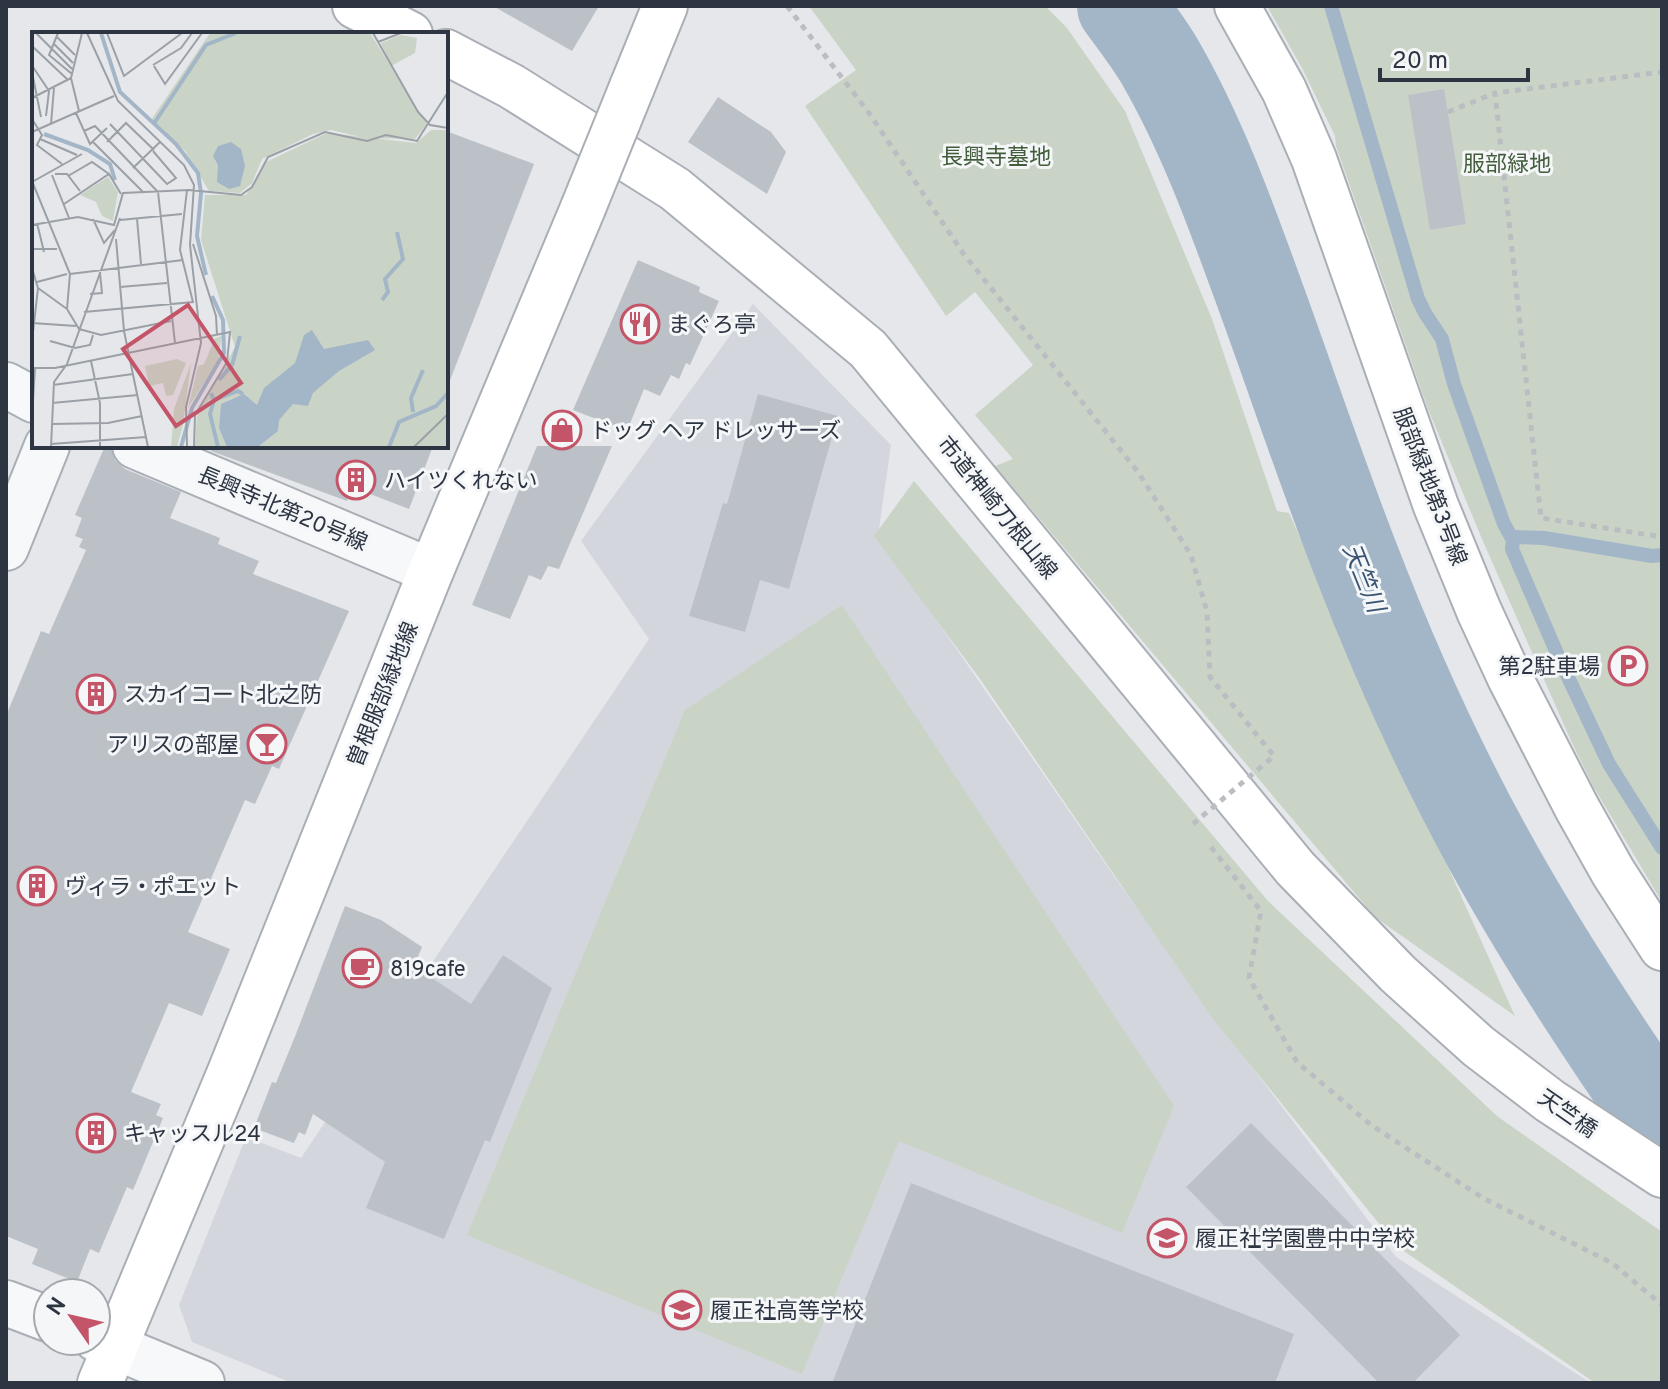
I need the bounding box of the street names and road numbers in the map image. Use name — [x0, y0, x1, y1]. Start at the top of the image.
street label: 服部緑地第3号線 — [1386, 404, 1471, 570]
street label: 市道神崎刀根山線 — [930, 432, 1062, 585]
street label: 長興寺北第20号線 — [193, 462, 371, 558]
street label: 曽根服部緑地線 — [343, 618, 426, 771]
street label: 天竺橋 — [1532, 1085, 1601, 1145]

